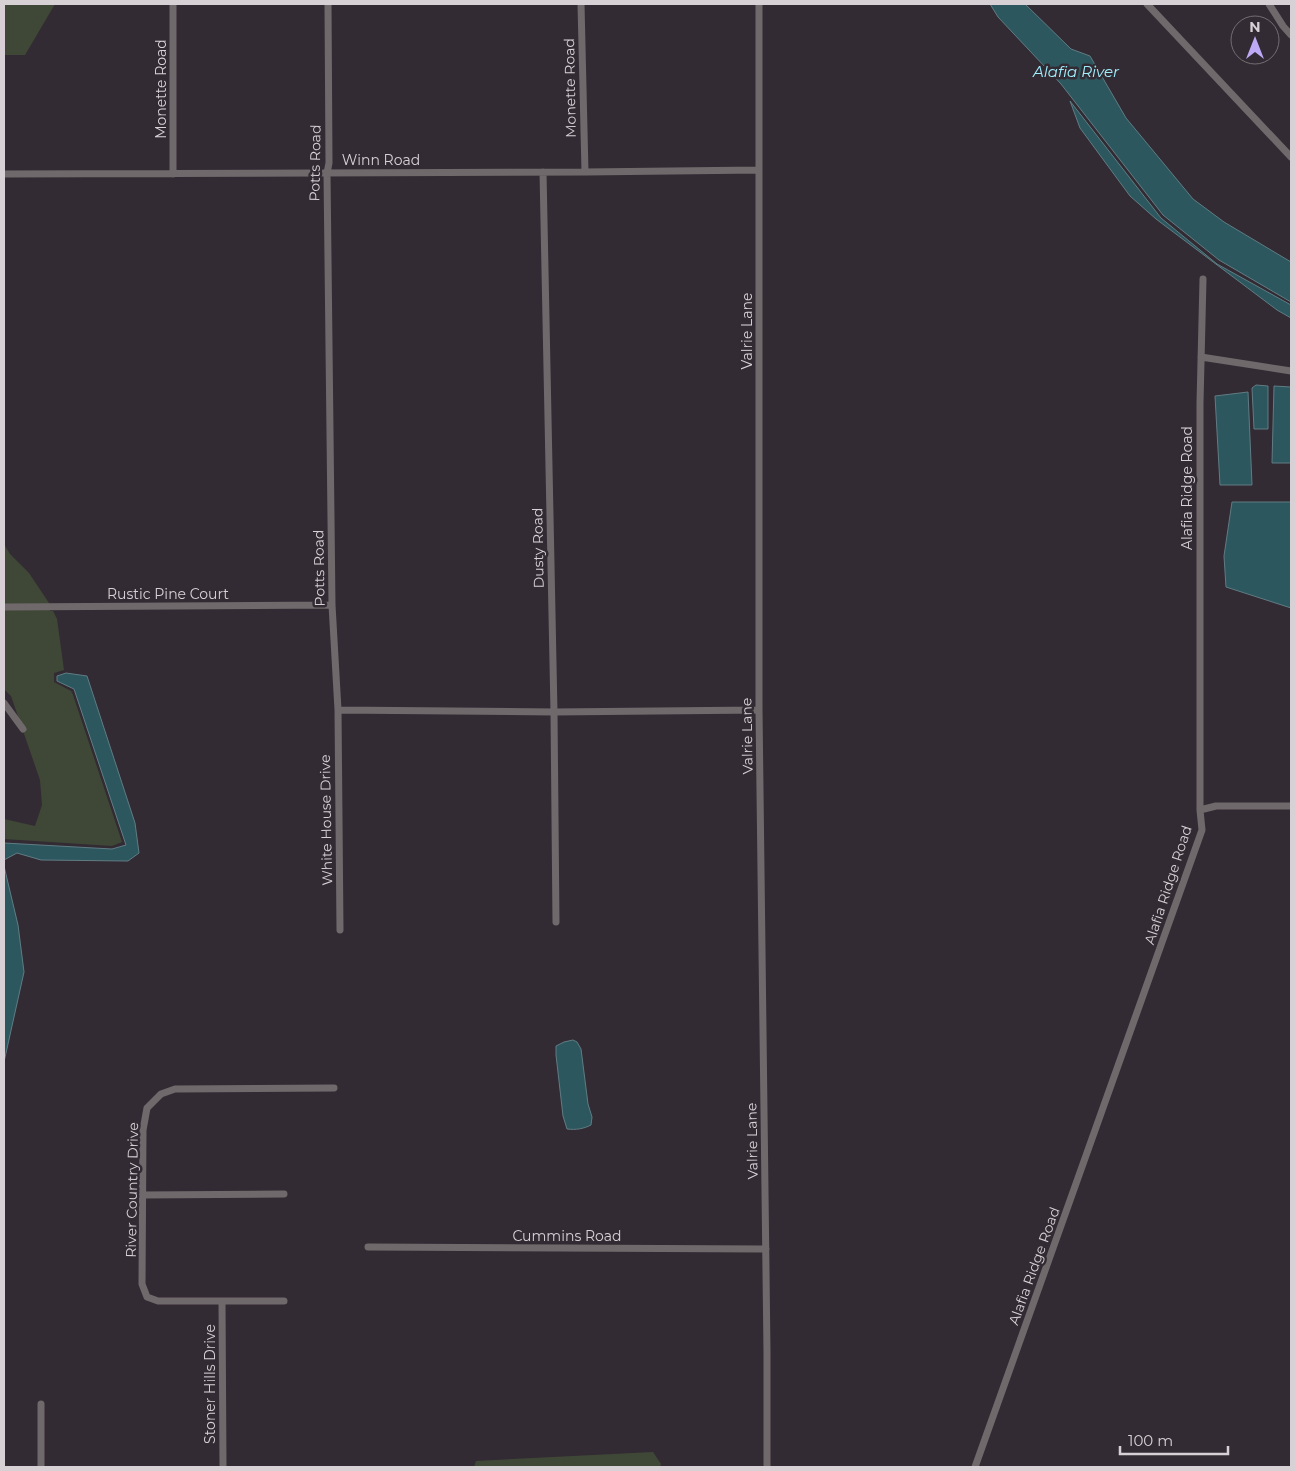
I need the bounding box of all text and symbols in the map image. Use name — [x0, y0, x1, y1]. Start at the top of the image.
north arrow — [1230, 15, 1280, 65]
text: N — [1249, 18, 1261, 36]
street label: Monette Road — [560, 38, 580, 138]
street label: Monette Road — [152, 39, 170, 139]
water label: Alafia River — [1032, 62, 1120, 81]
street label: Potts Road — [305, 124, 325, 202]
street label: Winn Road — [342, 151, 420, 169]
street label: Valrie Lane — [738, 293, 756, 369]
street label: Alafia Ridge Road — [1178, 426, 1196, 550]
street label: Dusty Road — [528, 507, 548, 589]
street label: Potts Road — [309, 529, 329, 607]
street label: Rustic Pine Court — [107, 585, 229, 603]
street label: Valrie Lane — [737, 697, 757, 775]
street label: White House Drive — [316, 754, 336, 886]
street label: Alafia Ridge Road — [1140, 823, 1196, 947]
street label: Valrie Lane — [742, 1102, 762, 1180]
street label: River Country Drive — [122, 1122, 142, 1258]
street label: Alafia Ridge Road — [1004, 1205, 1064, 1327]
street label: Cummins Road — [512, 1227, 622, 1245]
street label: Stoner Hills Drive — [201, 1324, 219, 1444]
scale bar — [1120, 1424, 1228, 1456]
text: 100 m — [1128, 1431, 1173, 1450]

